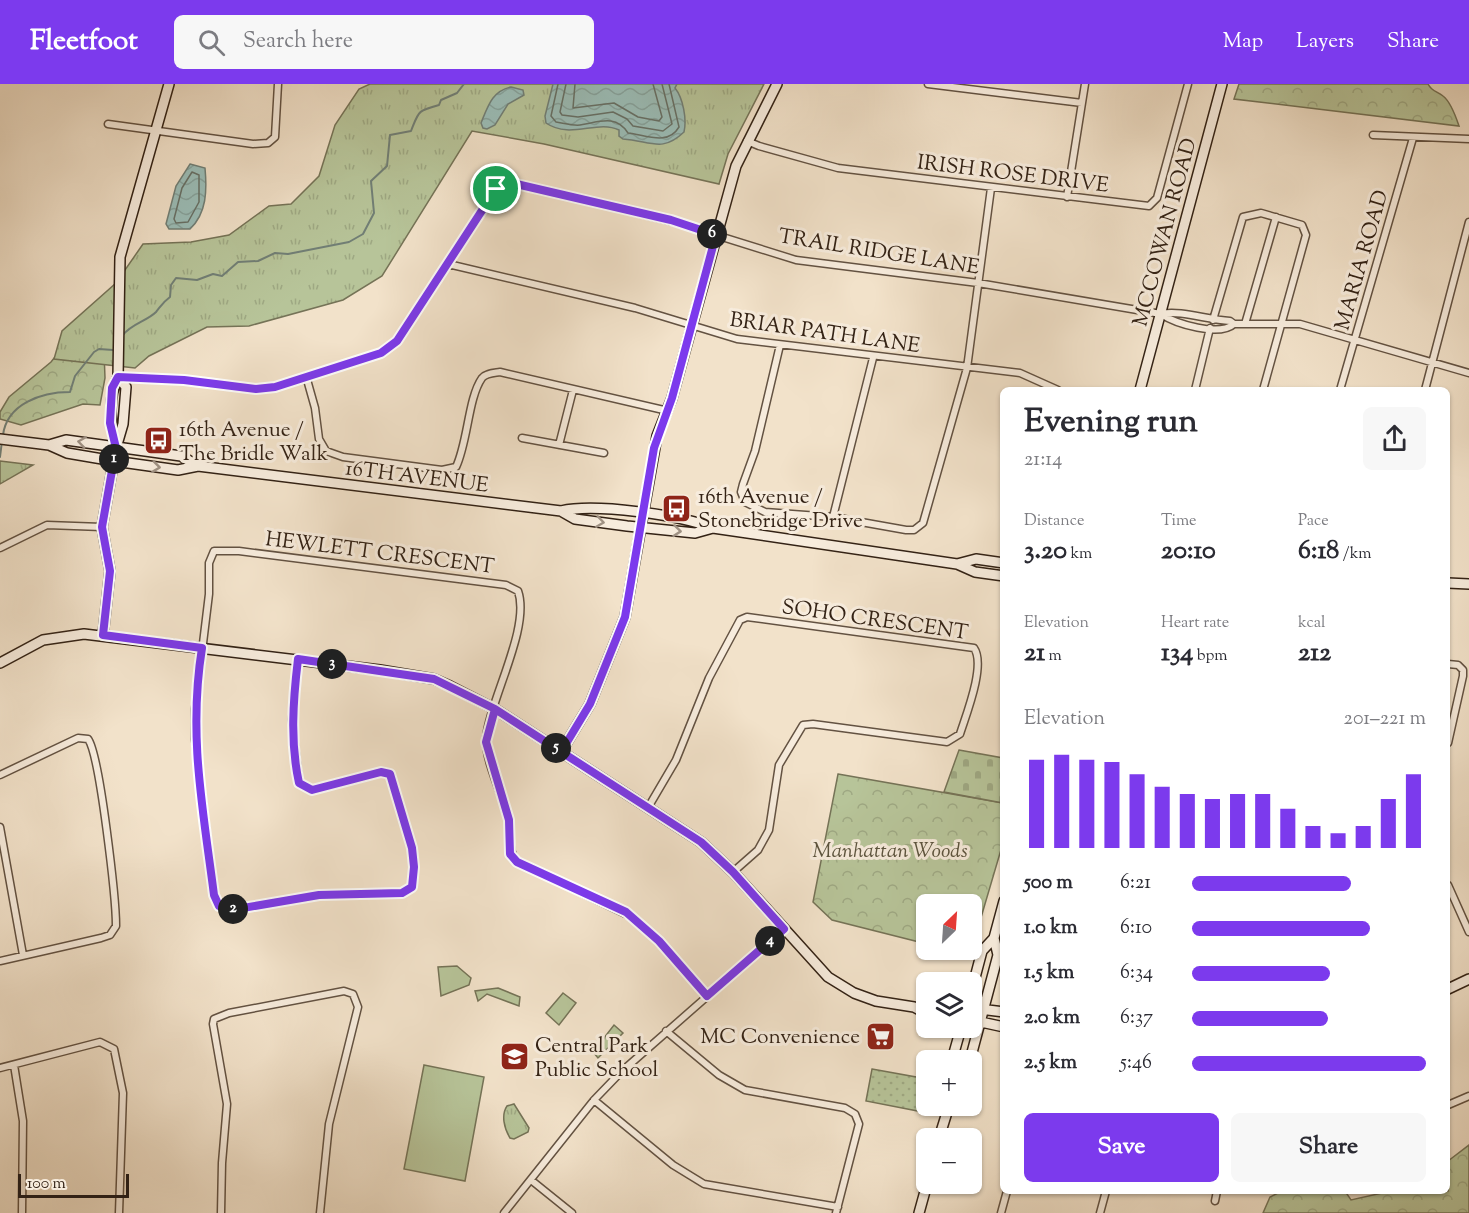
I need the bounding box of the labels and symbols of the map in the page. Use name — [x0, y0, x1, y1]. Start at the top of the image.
street label: MCCOWAN ROAD — [1126, 135, 1206, 330]
street label: IRISH ROSE DRIVE — [915, 148, 1111, 202]
pin — [470, 163, 521, 214]
street label: MARIA ROAD — [1329, 187, 1397, 334]
pin: 6 — [697, 219, 727, 249]
street label: TRAIL RIDGE LANE — [776, 222, 982, 284]
street label: BRIAR PATH LANE — [728, 306, 922, 362]
place label: 16th Avenue / The Bridle Walk — [179, 416, 329, 470]
bus stop icon: 16th Avenue / The Bridle Walk — [142, 425, 174, 457]
one-way arrow — [77, 437, 86, 449]
pin: 1 — [99, 444, 129, 474]
street label: 16TH AVENUE — [344, 454, 490, 502]
one-way arrow — [151, 460, 160, 472]
place label: 16th Avenue / Stonebridge Drive — [698, 483, 863, 537]
bus stop icon: 16th Avenue / Stonebridge Drive — [661, 492, 693, 524]
one-way arrow — [595, 516, 604, 528]
one-way arrow — [672, 524, 682, 537]
street label: HEWLETT CRESCENT — [264, 525, 496, 583]
street label: SOHO CRESCENT — [780, 593, 970, 649]
pin: 3 — [317, 649, 347, 679]
pin: 5 — [541, 733, 571, 763]
park label: Manhattan Woods — [812, 837, 968, 867]
pin: 2 — [218, 894, 248, 924]
north arrow — [916, 894, 982, 960]
pin: 4 — [755, 926, 785, 956]
supermarket icon: MC Convenience — [865, 1020, 897, 1052]
place label: MC Convenience — [700, 1023, 860, 1053]
place label: Central Park Public School — [535, 1032, 658, 1086]
school or university icon: Central Park Public School — [498, 1041, 530, 1073]
scale bar — [18, 1171, 129, 1198]

